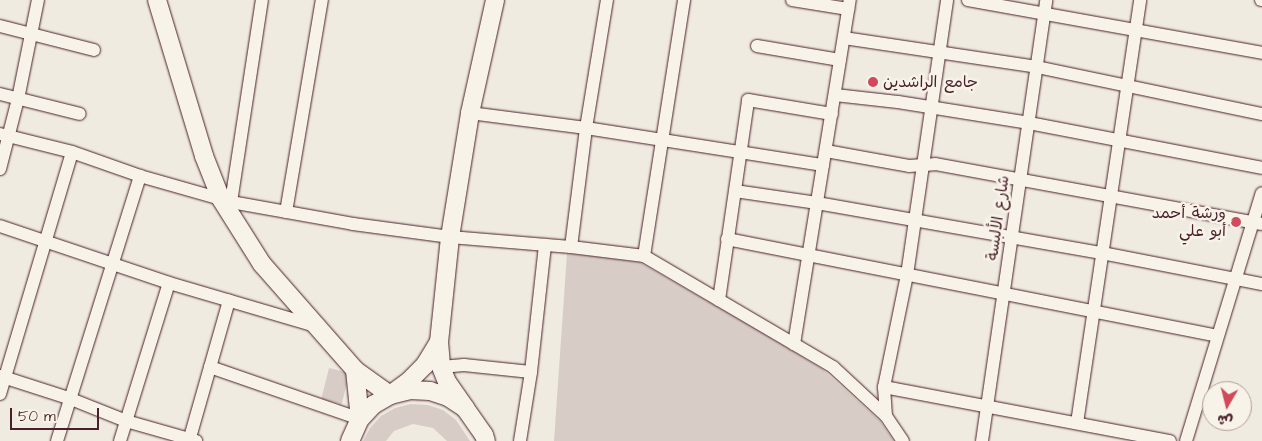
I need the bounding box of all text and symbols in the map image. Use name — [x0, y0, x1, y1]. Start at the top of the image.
place label: جامع الراشدين — [883, 72, 978, 92]
marker: جامع الراشدين — [867, 76, 879, 88]
street label: شارع الألبسة — [983, 174, 1013, 262]
place label: ورشة أحمد أبو علي — [1152, 203, 1226, 241]
marker: ورشة أحمد أبو علي — [1230, 216, 1242, 228]
north arrow — [1202, 381, 1252, 431]
scale bar — [12, 398, 101, 430]
text: 50 m — [18, 406, 56, 427]
text: ش — [1216, 409, 1234, 431]

